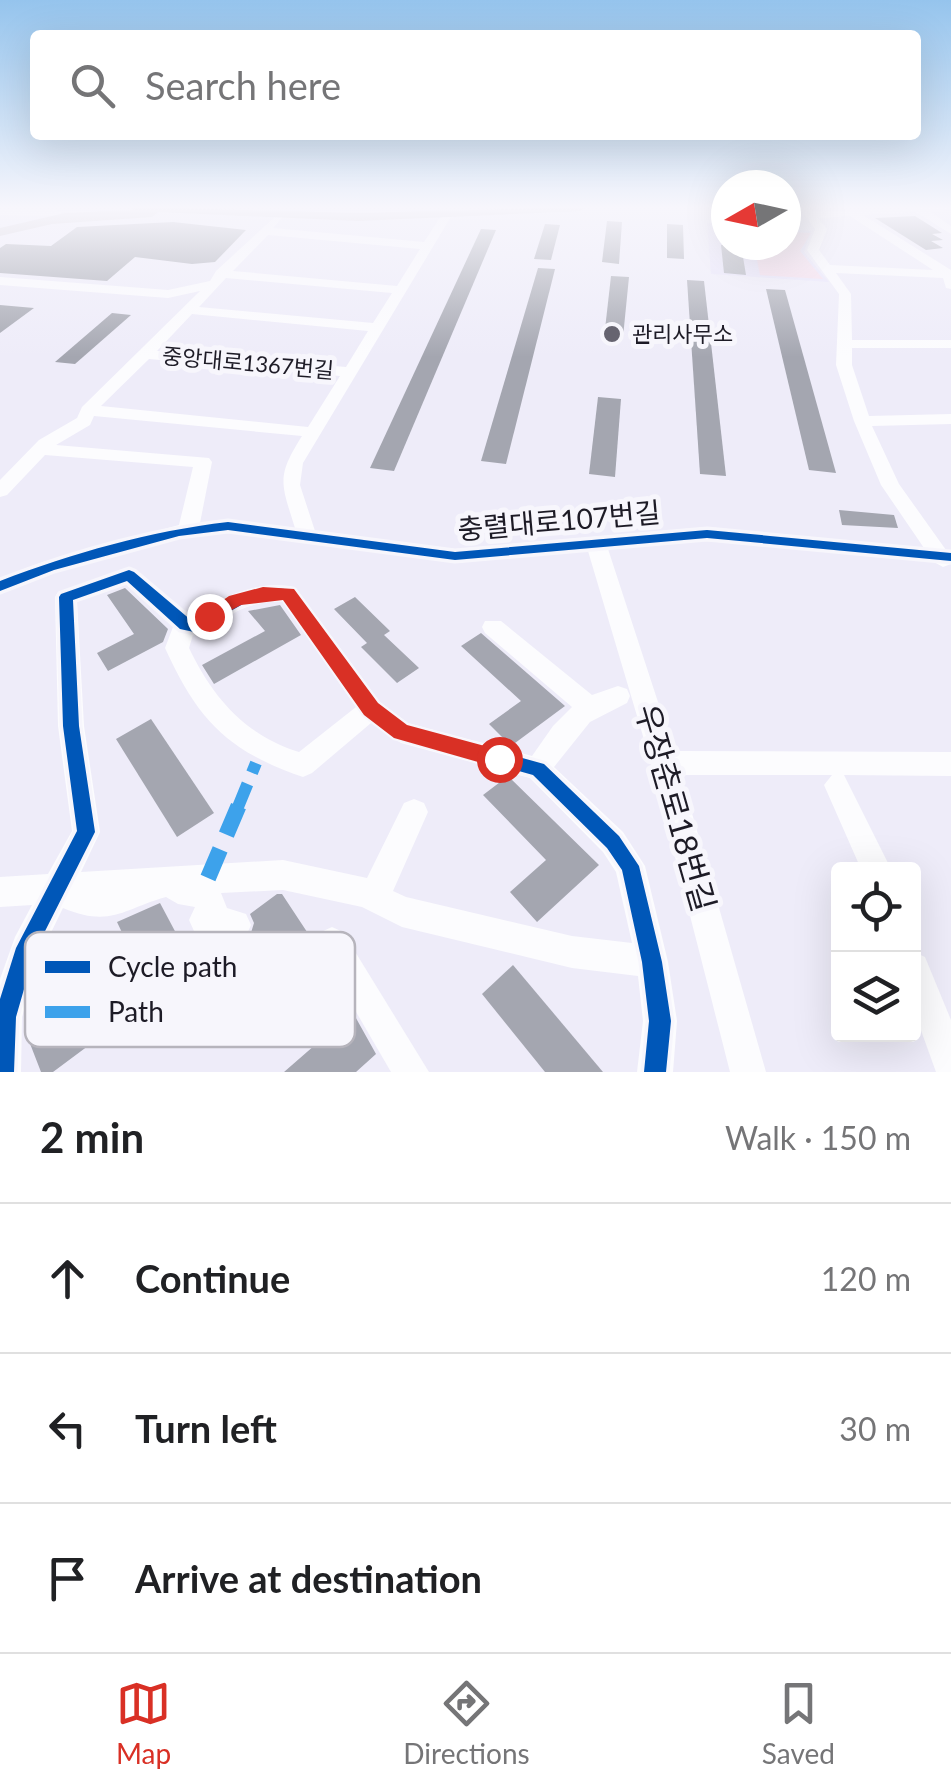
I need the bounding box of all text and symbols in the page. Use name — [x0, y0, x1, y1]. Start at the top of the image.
search box — [30, 30, 921, 140]
icon: search — [65, 58, 120, 113]
text: Search here — [145, 62, 341, 108]
north arrow — [711, 170, 801, 260]
place label: 관리사무소 — [632, 320, 733, 347]
marker: 관리사무소 — [601, 323, 623, 345]
street label: 중앙대로1367번길 — [161, 342, 335, 383]
street label: 충렬대로107번길 — [456, 494, 662, 546]
route end — [187, 594, 233, 640]
street label: 우장춘로18번길 — [628, 699, 725, 916]
route start — [477, 737, 523, 783]
map controls — [831, 862, 921, 1042]
button: locate — [831, 862, 921, 952]
legend — [25, 932, 355, 1047]
text: Cycle path — [108, 949, 237, 983]
button: layers — [831, 952, 921, 1042]
text: Path — [108, 994, 164, 1028]
text: 2 min — [40, 1112, 144, 1162]
text: Walk · 150 m — [725, 1118, 911, 1157]
icon: ahead — [40, 1251, 95, 1306]
text: Continue — [135, 1255, 290, 1301]
text: 120 m — [821, 1259, 911, 1298]
icon: left — [40, 1401, 95, 1456]
text: Turn left — [135, 1405, 277, 1451]
text: 30 m — [839, 1409, 911, 1448]
icon: arrive — [40, 1551, 95, 1606]
text: Arrive at destination — [135, 1555, 482, 1601]
tab: Map — [116, 1676, 171, 1770]
tab: Directions — [403, 1676, 530, 1770]
tab: Saved — [762, 1676, 835, 1770]

